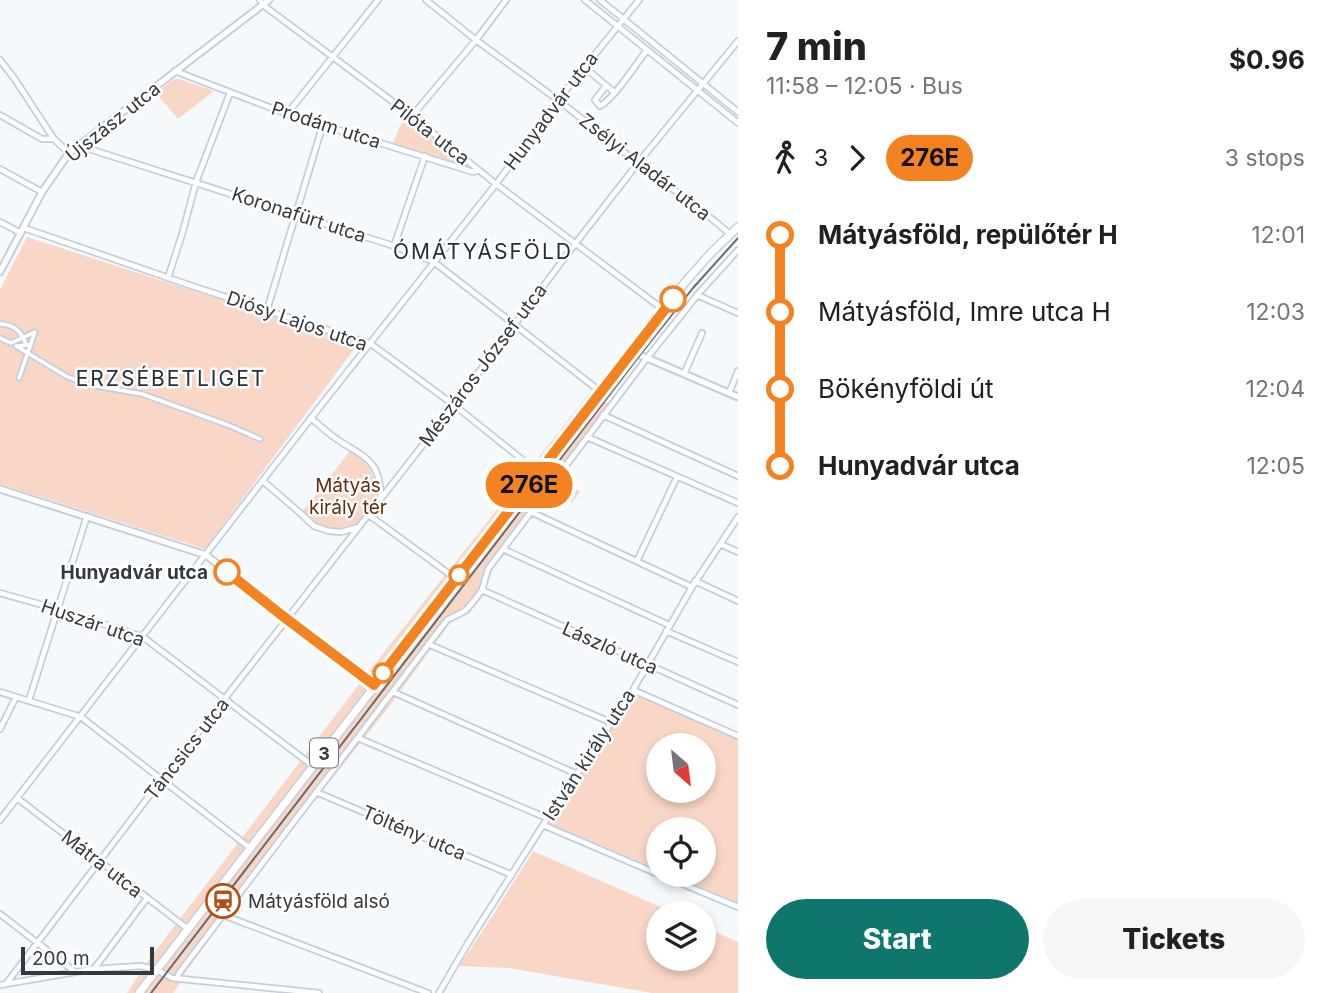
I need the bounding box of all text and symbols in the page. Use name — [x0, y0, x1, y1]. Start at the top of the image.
text: 7 min — [766, 23, 867, 69]
text: $0.96 — [1229, 44, 1305, 75]
street label: Hunyadvár utca — [499, 47, 603, 175]
text: 11:58 – 12:05 · Bus — [766, 72, 963, 100]
street label: Újszász utca — [61, 76, 165, 167]
street label: Pilóta utca — [386, 94, 474, 170]
street label: Prodám utca — [268, 97, 384, 153]
street label: Zsélyi Aladár utca — [575, 109, 715, 225]
icon: walk — [766, 139, 804, 177]
icon: forward — [838, 139, 876, 177]
text: 276E — [900, 143, 959, 172]
text: 3 — [814, 144, 828, 172]
text: 3 stops — [1225, 144, 1305, 172]
street label: Koronafürt utca — [229, 182, 369, 248]
text: Mátyásföld, repülőtér H — [818, 219, 1118, 250]
text: 12:01 — [1251, 221, 1305, 249]
district label: ÓMÁTYÁSFÖLD — [393, 238, 573, 264]
street label: Mészáros József utca — [414, 279, 552, 451]
street label: Diósy Lajos utca — [224, 286, 370, 356]
unlabelled marker — [660, 286, 686, 312]
text: Mátyásföld, Imre utca H — [818, 296, 1111, 327]
text: 12:03 — [1246, 298, 1305, 326]
district label: ERZSÉBETLIGET — [76, 365, 266, 391]
text: Bökényföldi út — [818, 373, 994, 404]
text: 12:04 — [1246, 375, 1305, 403]
text: Hunyadvár utca — [818, 450, 1020, 481]
text: 12:05 — [1247, 452, 1305, 480]
line badge: 276E — [480, 462, 578, 508]
text: 276E — [500, 470, 558, 499]
park label: Mátyás király tér — [309, 474, 387, 519]
marker: Hunyadvár utca — [214, 559, 240, 585]
place label: Hunyadvár utca — [61, 561, 208, 584]
unlabelled marker — [449, 565, 469, 585]
street label: Huszár utca — [38, 595, 148, 651]
street label: László utca — [559, 617, 661, 679]
unlabelled marker — [373, 663, 393, 683]
street label: István király utca — [538, 685, 640, 825]
street label: Táncsics utca — [140, 693, 234, 805]
north arrow — [646, 733, 716, 803]
map controls — [646, 733, 716, 971]
road number: 3 — [310, 738, 338, 768]
street label: Töltény utca — [359, 801, 469, 865]
button: locate — [646, 817, 716, 887]
street label: Mátra utca — [57, 825, 147, 903]
station icon: Mátyásföld alsó — [204, 882, 242, 920]
place label: Mátyásföld alsó — [248, 890, 390, 913]
button: Start — [766, 899, 1029, 979]
button: Tickets — [1043, 899, 1305, 979]
button: layers — [646, 901, 716, 971]
scale bar — [21, 944, 154, 976]
text: 200 m — [32, 947, 90, 970]

